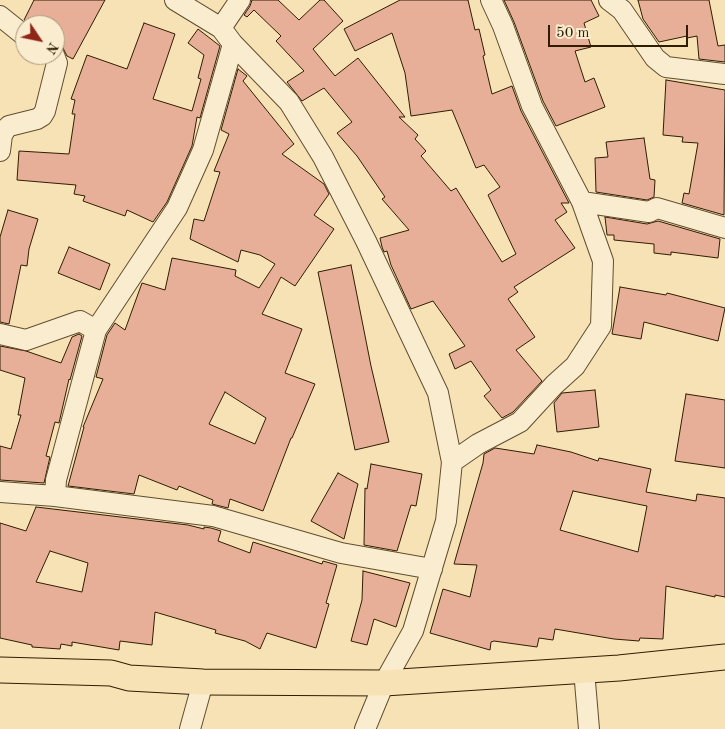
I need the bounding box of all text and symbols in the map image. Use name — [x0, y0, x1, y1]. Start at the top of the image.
north arrow — [15, 15, 65, 65]
scale bar — [550, 15, 690, 47]
text: 50 m — [556, 26, 590, 41]
text: N — [43, 39, 60, 56]

